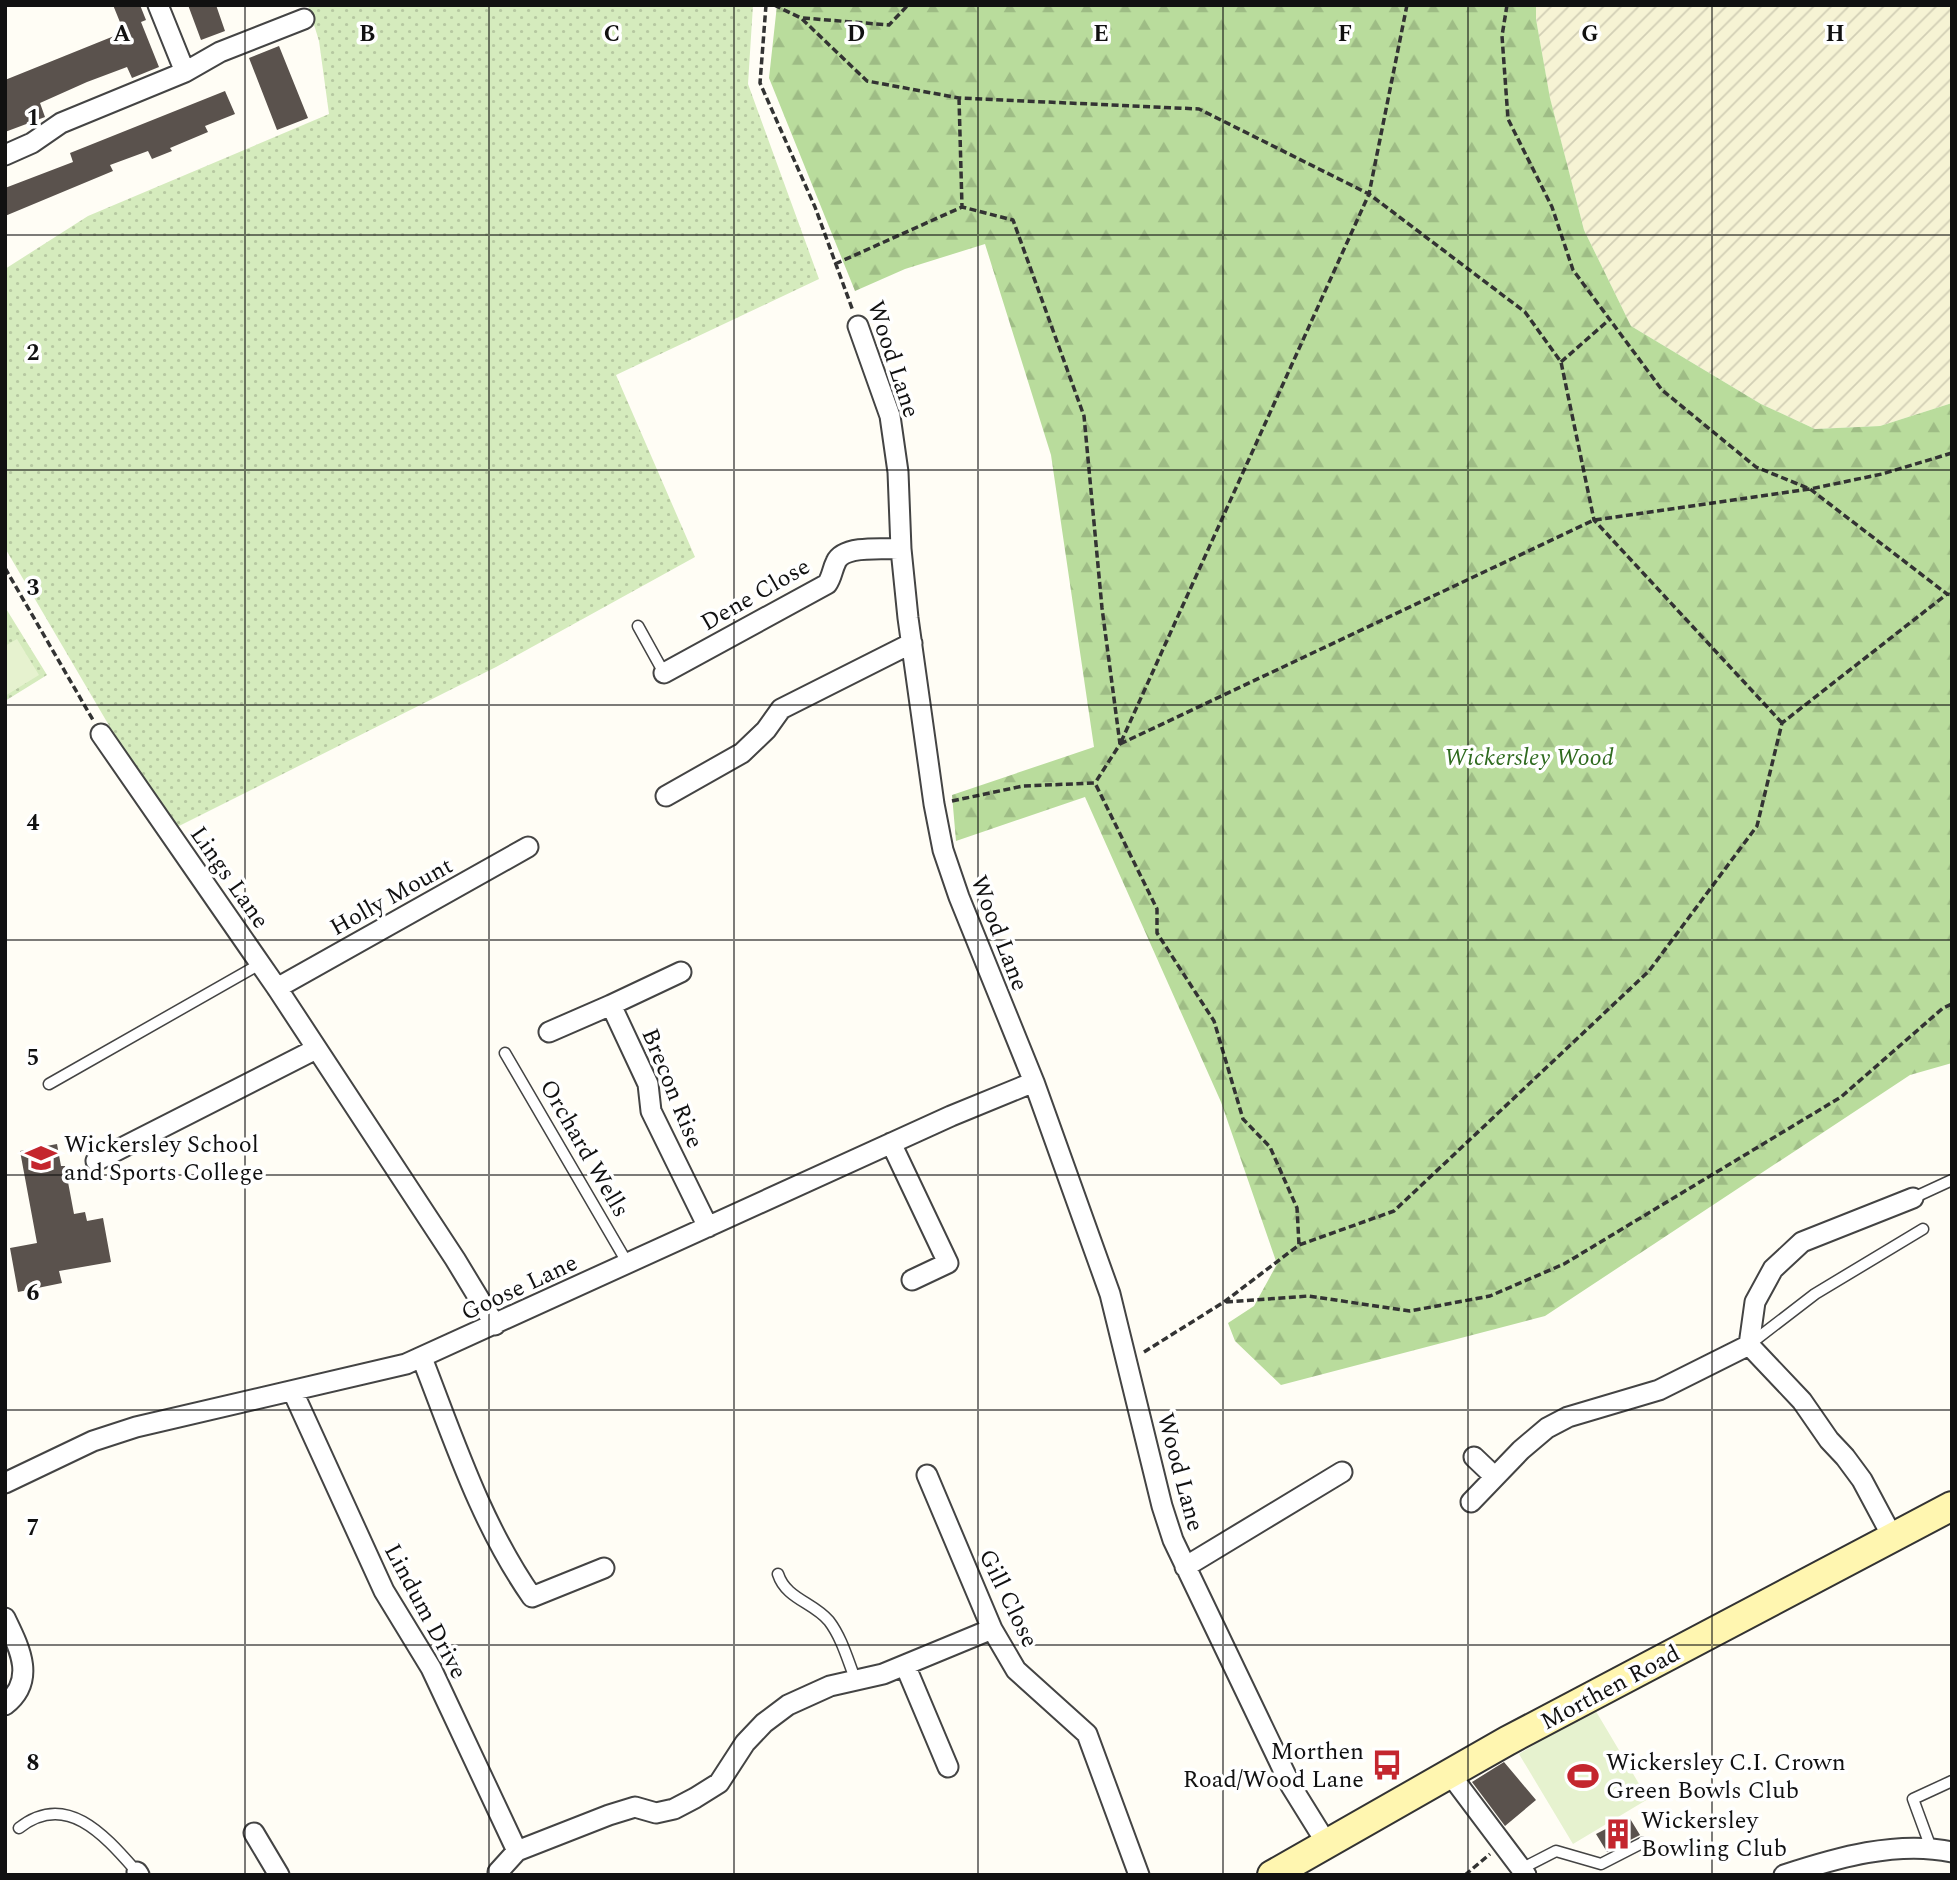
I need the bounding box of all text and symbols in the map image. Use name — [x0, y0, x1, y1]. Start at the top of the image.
text: A — [113, 17, 131, 52]
text: B — [359, 17, 375, 52]
text: C — [604, 17, 620, 52]
text: D — [847, 17, 865, 52]
text: E — [1093, 17, 1109, 52]
text: F — [1338, 17, 1352, 52]
text: G — [1581, 17, 1599, 52]
text: H — [1825, 17, 1845, 52]
text: 1 — [27, 101, 39, 136]
street label: Wood Lane — [857, 296, 929, 422]
text: 2 — [27, 336, 40, 371]
street label: Dene Close — [694, 549, 817, 641]
text: 3 — [27, 571, 40, 606]
park label: Wickersley Wood — [1444, 740, 1614, 776]
text: 4 — [27, 806, 40, 841]
street label: Lings Lane — [181, 819, 278, 936]
street label: Holly Mount — [323, 848, 460, 946]
street label: Wood Lane — [961, 870, 1038, 996]
street label: Brecon Rise — [632, 1023, 712, 1154]
text: 5 — [27, 1041, 39, 1076]
street label: Orchard Wells — [530, 1073, 638, 1224]
place label: Wickersley School and Sports College — [64, 1127, 264, 1191]
school or university icon: Wickersley School and Sports College — [24, 1141, 58, 1175]
street label: Goose Lane — [455, 1245, 584, 1331]
text: 6 — [27, 1276, 40, 1311]
street label: Wood Lane — [1147, 1409, 1213, 1535]
text: 7 — [27, 1511, 39, 1546]
street label: Lindum Drive — [374, 1537, 476, 1686]
street label: Gill Close — [969, 1543, 1047, 1654]
street label: Morthen Road — [1534, 1636, 1687, 1740]
place label: Morthen Road/Wood Lane — [1183, 1734, 1364, 1798]
place label: Wickersley C.I. Crown Green Bowls Club — [1606, 1745, 1846, 1809]
text: 8 — [27, 1746, 39, 1781]
bus stop icon: Morthen Road/Wood Lane — [1370, 1748, 1404, 1782]
sports icon: Wickersley C.I. Crown Green Bowls Club — [1566, 1759, 1600, 1793]
place label: Wickersley Bowling Club — [1641, 1803, 1787, 1867]
building icon: Wickersley Bowling Club — [1601, 1817, 1635, 1851]

